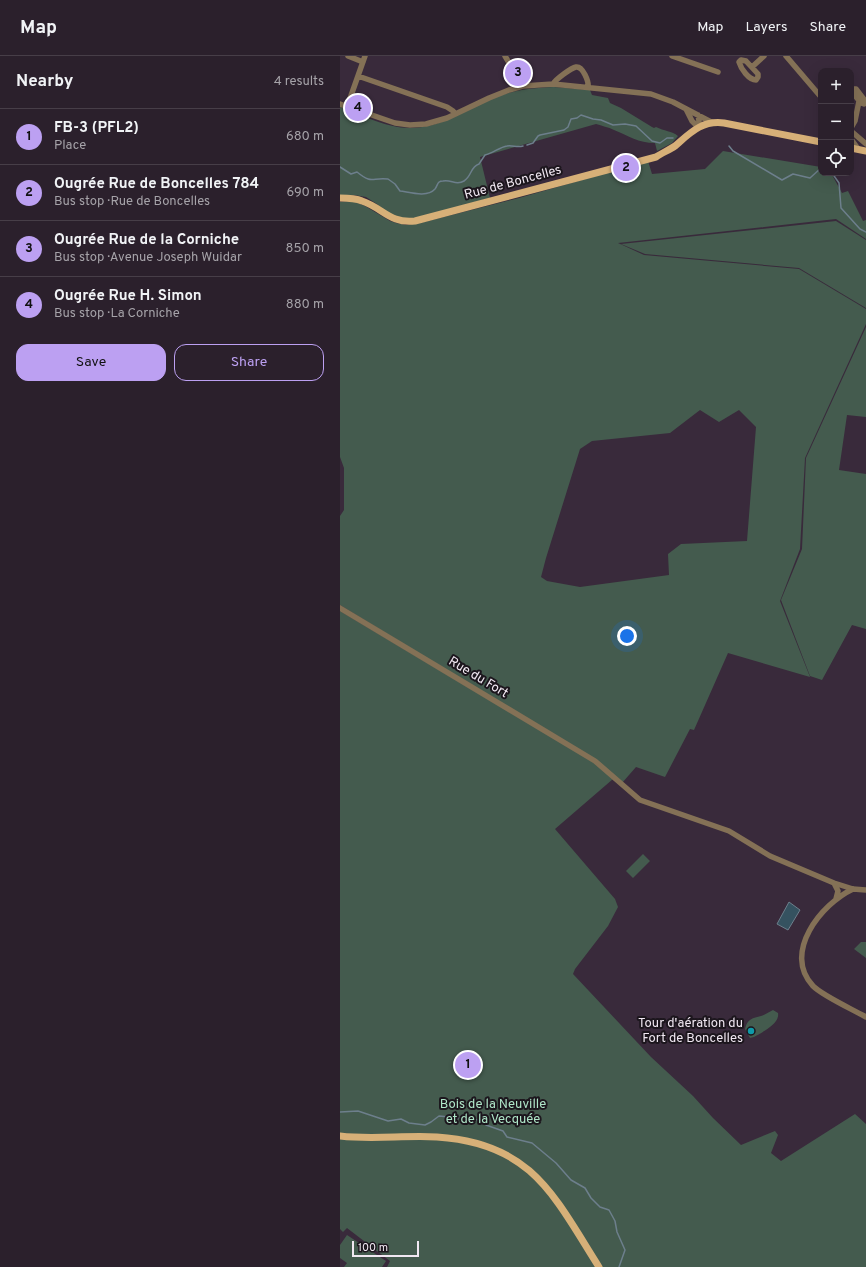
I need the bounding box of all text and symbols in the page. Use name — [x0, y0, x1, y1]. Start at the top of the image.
text: Map — [20, 16, 57, 40]
text: Map — [697, 19, 723, 36]
text: Layers — [745, 19, 787, 36]
text: Share — [809, 19, 846, 36]
pin: 3 — [505, 58, 531, 88]
map controls — [818, 68, 854, 176]
button: + — [818, 68, 854, 104]
text: Nearby — [16, 71, 73, 93]
text: 4 results — [274, 74, 324, 90]
pin: 4 — [345, 93, 371, 123]
button: − — [818, 104, 854, 140]
text: FB-3 (PFL2) — [54, 119, 139, 138]
text: 1 — [26, 129, 32, 145]
text: 680 m — [286, 129, 324, 145]
text: Place — [54, 138, 86, 154]
button: locate — [818, 140, 854, 176]
pin: 2 — [613, 153, 639, 183]
street label: Rue de Boncelles — [463, 162, 563, 204]
text: Ougrée Rue de Boncelles 784 — [54, 175, 259, 194]
text: 2 — [25, 185, 33, 201]
text: 690 m — [287, 185, 324, 201]
text: Bus stop · Rue de Boncelles — [54, 194, 210, 210]
text: Ougrée Rue de la Corniche — [54, 231, 239, 250]
text: 3 — [25, 241, 33, 257]
text: 850 m — [286, 241, 324, 257]
text: Bus stop · Avenue Joseph Wuidar — [54, 250, 242, 266]
text: Ougrée Rue H. Simon — [54, 287, 202, 306]
text: 4 — [25, 297, 33, 313]
text: 880 m — [286, 297, 324, 313]
text: Bus stop · La Corniche — [54, 306, 180, 322]
button: Save — [16, 344, 166, 381]
button: Share — [174, 344, 324, 381]
your location — [617, 626, 637, 646]
street label: Rue du Fort — [445, 654, 511, 702]
place label: Tour d'aération du Fort de Boncelles — [638, 1016, 743, 1047]
marker: Tour d'aération du Fort de Boncelles — [746, 1026, 756, 1036]
pin: 1 — [455, 1050, 481, 1080]
park label: Bois de la Neuville et de la Vecquée — [440, 1097, 546, 1128]
scale bar — [352, 1239, 419, 1258]
text: 100 m — [358, 1241, 388, 1255]

